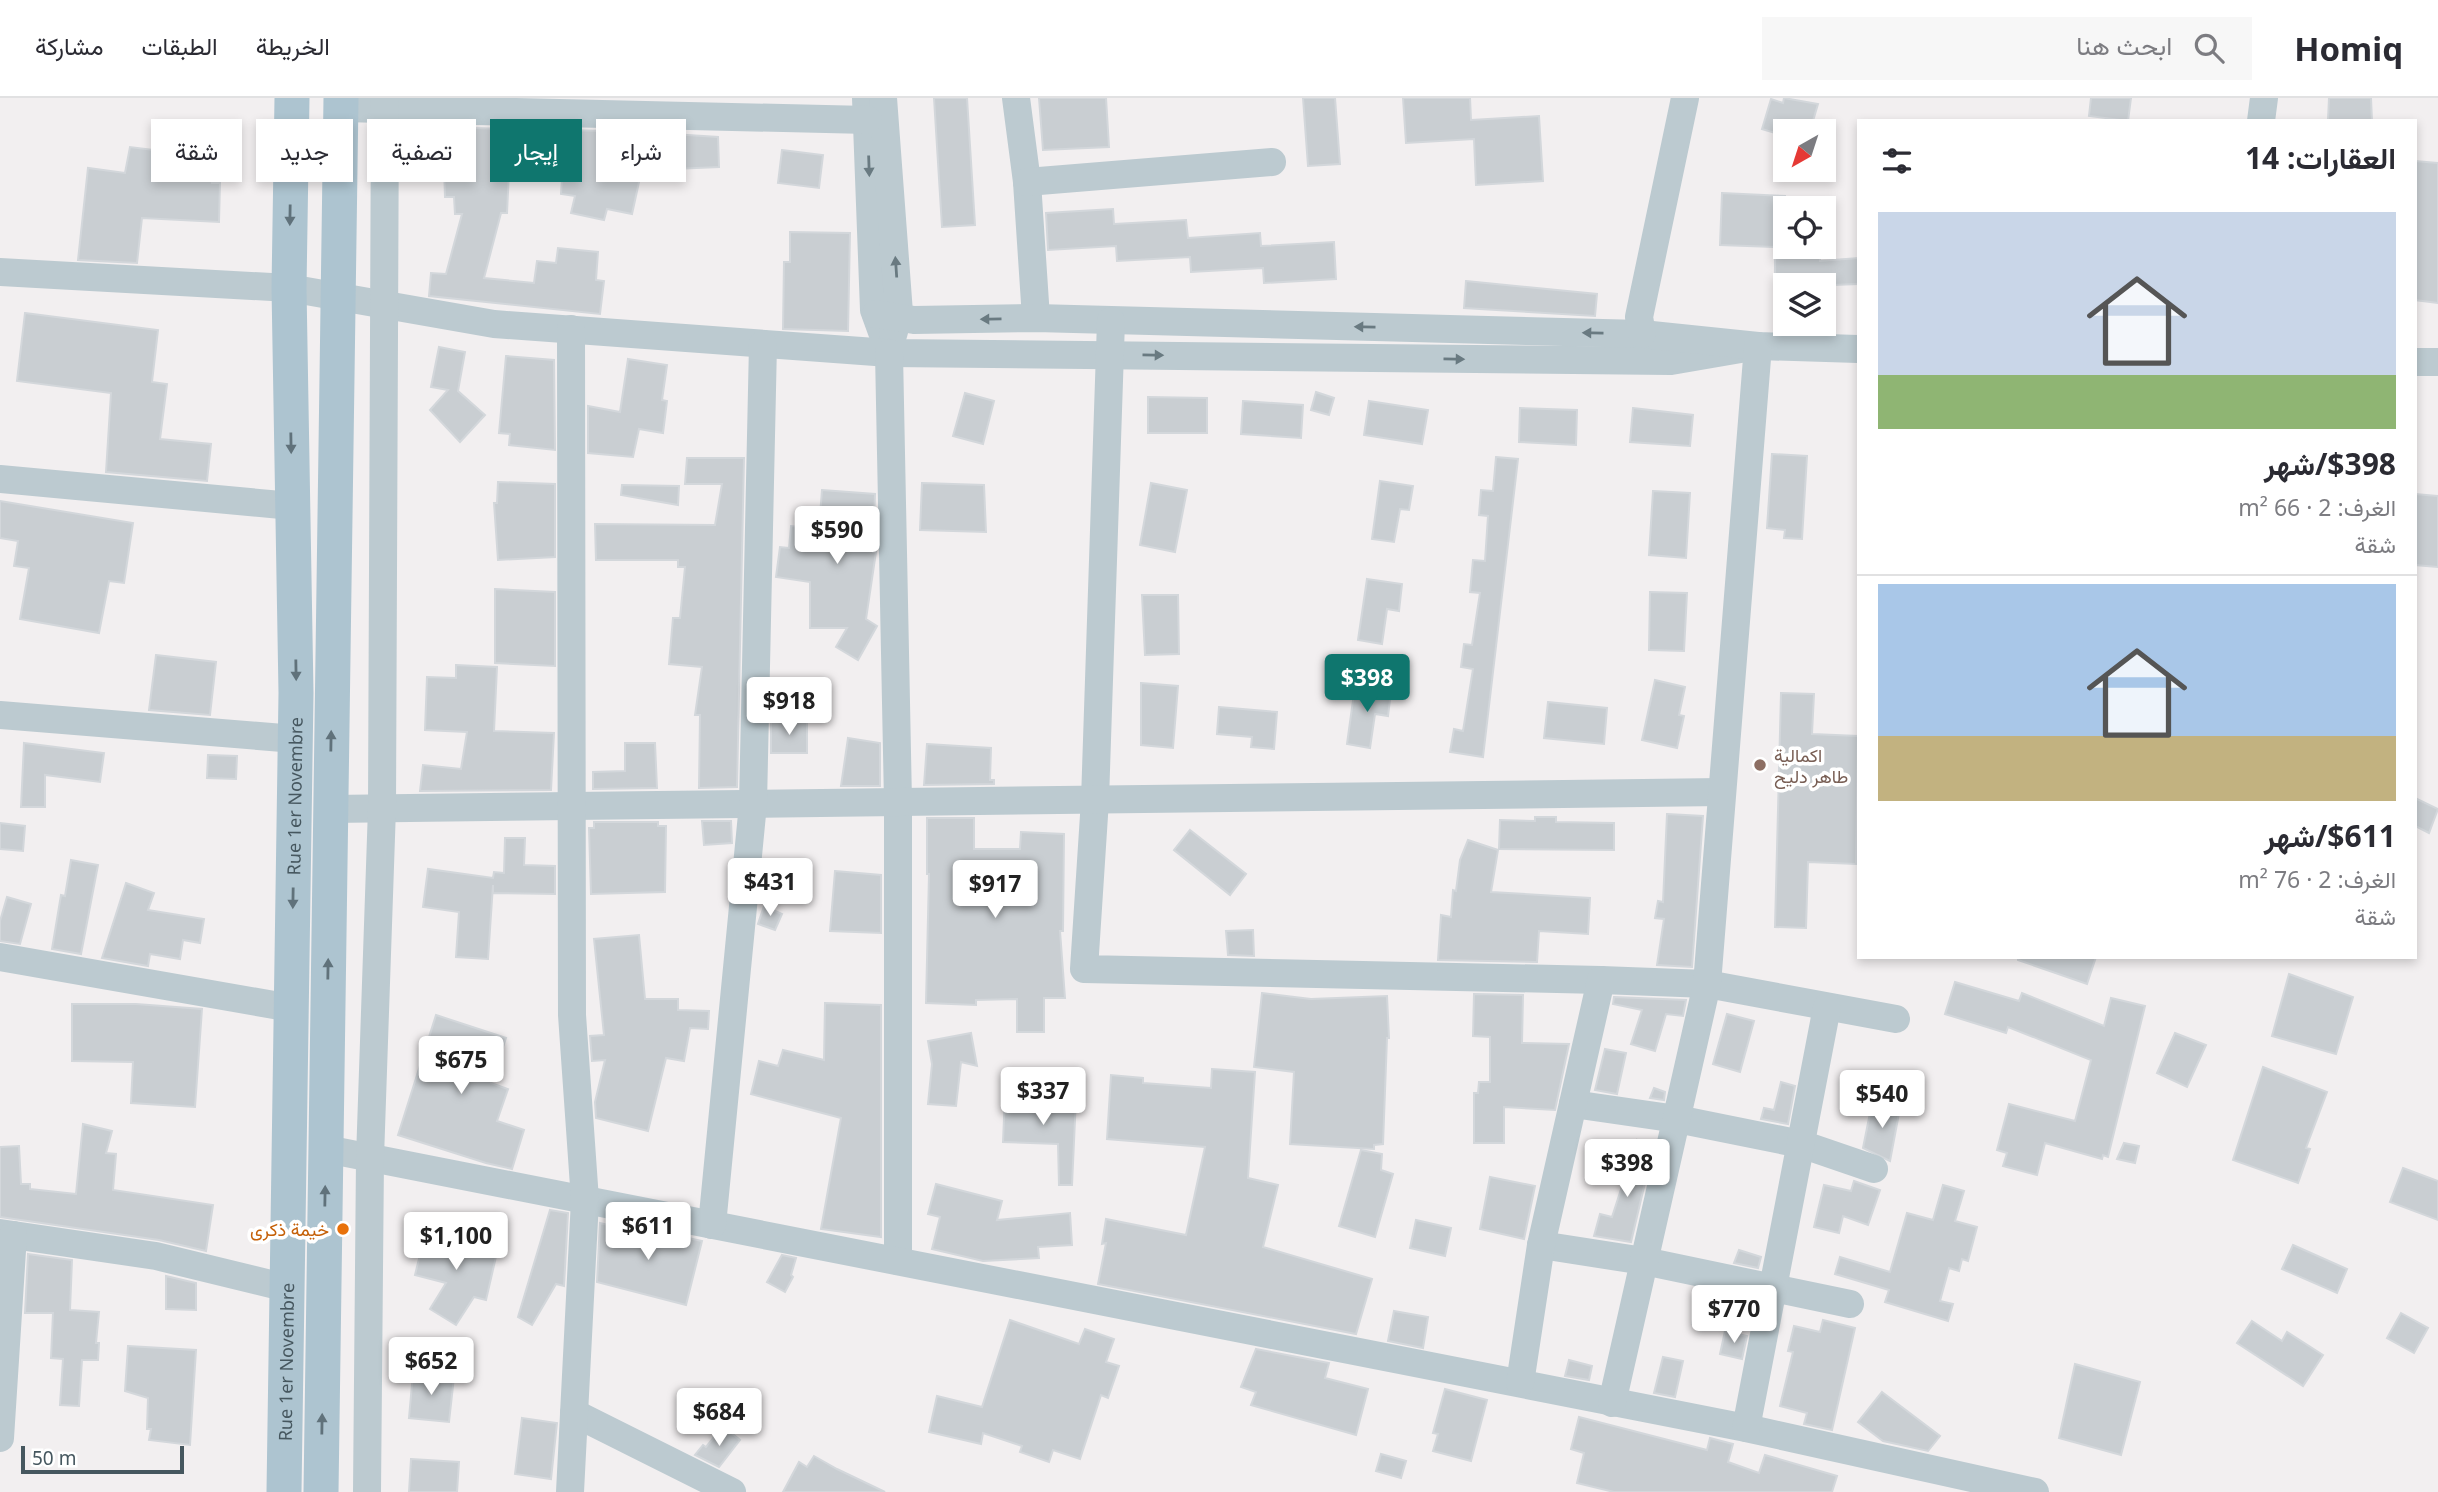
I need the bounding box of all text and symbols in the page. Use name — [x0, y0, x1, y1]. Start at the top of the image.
search box — [1762, 17, 2252, 80]
text: Homiq — [2294, 26, 2403, 71]
text: ابحث هنا — [2076, 27, 2172, 63]
text: مشاركة — [35, 29, 103, 62]
text: الطبقات — [141, 29, 218, 62]
text: الخريطة — [256, 29, 330, 62]
icon: search — [2190, 29, 2228, 67]
chip: شقة — [151, 119, 242, 182]
chip: جديد — [256, 119, 353, 182]
chip: تصفية — [367, 119, 476, 182]
chip: إيجار — [490, 119, 582, 182]
chip: شراء — [596, 119, 686, 182]
north arrow — [1773, 119, 1836, 182]
map controls — [1773, 119, 1836, 336]
text: العقارات: 14 — [2245, 137, 2396, 178]
icon: filters — [1878, 142, 1916, 180]
one-way arrow — [864, 155, 875, 177]
button: locate — [1773, 196, 1836, 259]
one-way arrow — [284, 204, 296, 226]
one-way arrow — [890, 256, 901, 278]
icon: home — [2074, 258, 2200, 384]
button: layers — [1773, 273, 1836, 336]
one-way arrow — [980, 313, 1002, 325]
one-way arrow — [1354, 321, 1376, 333]
one-way arrow — [1581, 327, 1603, 338]
one-way arrow — [1142, 350, 1164, 361]
one-way arrow — [1443, 353, 1465, 365]
one-way arrow — [286, 432, 297, 454]
text: $398/شهر — [2264, 443, 2396, 484]
text: الغرف: 2 · 66 m² — [2238, 491, 2396, 523]
pin: $590 — [796, 506, 878, 566]
text: $590 — [811, 513, 863, 545]
text: شقة — [2354, 528, 2396, 560]
icon: home — [2074, 630, 2200, 756]
pin: $398 — [1326, 654, 1408, 714]
one-way arrow — [290, 659, 301, 681]
text: $398 — [1341, 661, 1393, 693]
pin: $918 — [748, 678, 830, 737]
text: $918 — [763, 684, 815, 716]
street label: Rue 1er Novembre — [281, 717, 308, 875]
one-way arrow — [325, 730, 337, 752]
place label: اكمالية طاهر دليح — [1774, 743, 1848, 789]
marker: اكمالية طاهر دليح — [1752, 757, 1768, 773]
text: $611/شهر — [2264, 815, 2396, 856]
pin: $431 — [729, 858, 811, 918]
pin: $917 — [954, 860, 1036, 920]
text: الغرف: 2 · 76 m² — [2238, 863, 2396, 895]
text: $431 — [744, 865, 796, 897]
text: $917 — [969, 867, 1021, 899]
one-way arrow — [287, 887, 299, 909]
text: شقة — [2354, 900, 2396, 932]
one-way arrow — [322, 958, 334, 980]
pin: $675 — [420, 1037, 502, 1096]
text: $675 — [435, 1043, 487, 1075]
pin: $337 — [1002, 1068, 1084, 1127]
pin: $540 — [1841, 1070, 1923, 1130]
text: $337 — [1017, 1074, 1069, 1106]
text: $540 — [1856, 1077, 1908, 1109]
pin: $398 — [1586, 1140, 1668, 1199]
text: $398 — [1601, 1146, 1653, 1178]
one-way arrow — [319, 1185, 331, 1207]
pin: $611 — [607, 1202, 689, 1262]
text: $611 — [622, 1209, 674, 1241]
pin: $1,100 — [399, 1212, 513, 1272]
place label: خيمة ذكرى — [250, 1217, 329, 1241]
text: $1,100 — [420, 1219, 492, 1251]
marker: خيمة ذكرى — [335, 1221, 351, 1237]
street label: Rue 1er Novembre — [273, 1283, 299, 1441]
pin: $770 — [1693, 1286, 1775, 1345]
text: $770 — [1708, 1292, 1760, 1324]
pin: $652 — [390, 1338, 472, 1397]
text: $652 — [405, 1344, 457, 1376]
pin: $684 — [678, 1388, 760, 1448]
text: $684 — [693, 1395, 745, 1427]
one-way arrow — [316, 1413, 328, 1435]
scale bar — [21, 1443, 184, 1475]
text: 50 m — [32, 1445, 76, 1471]

